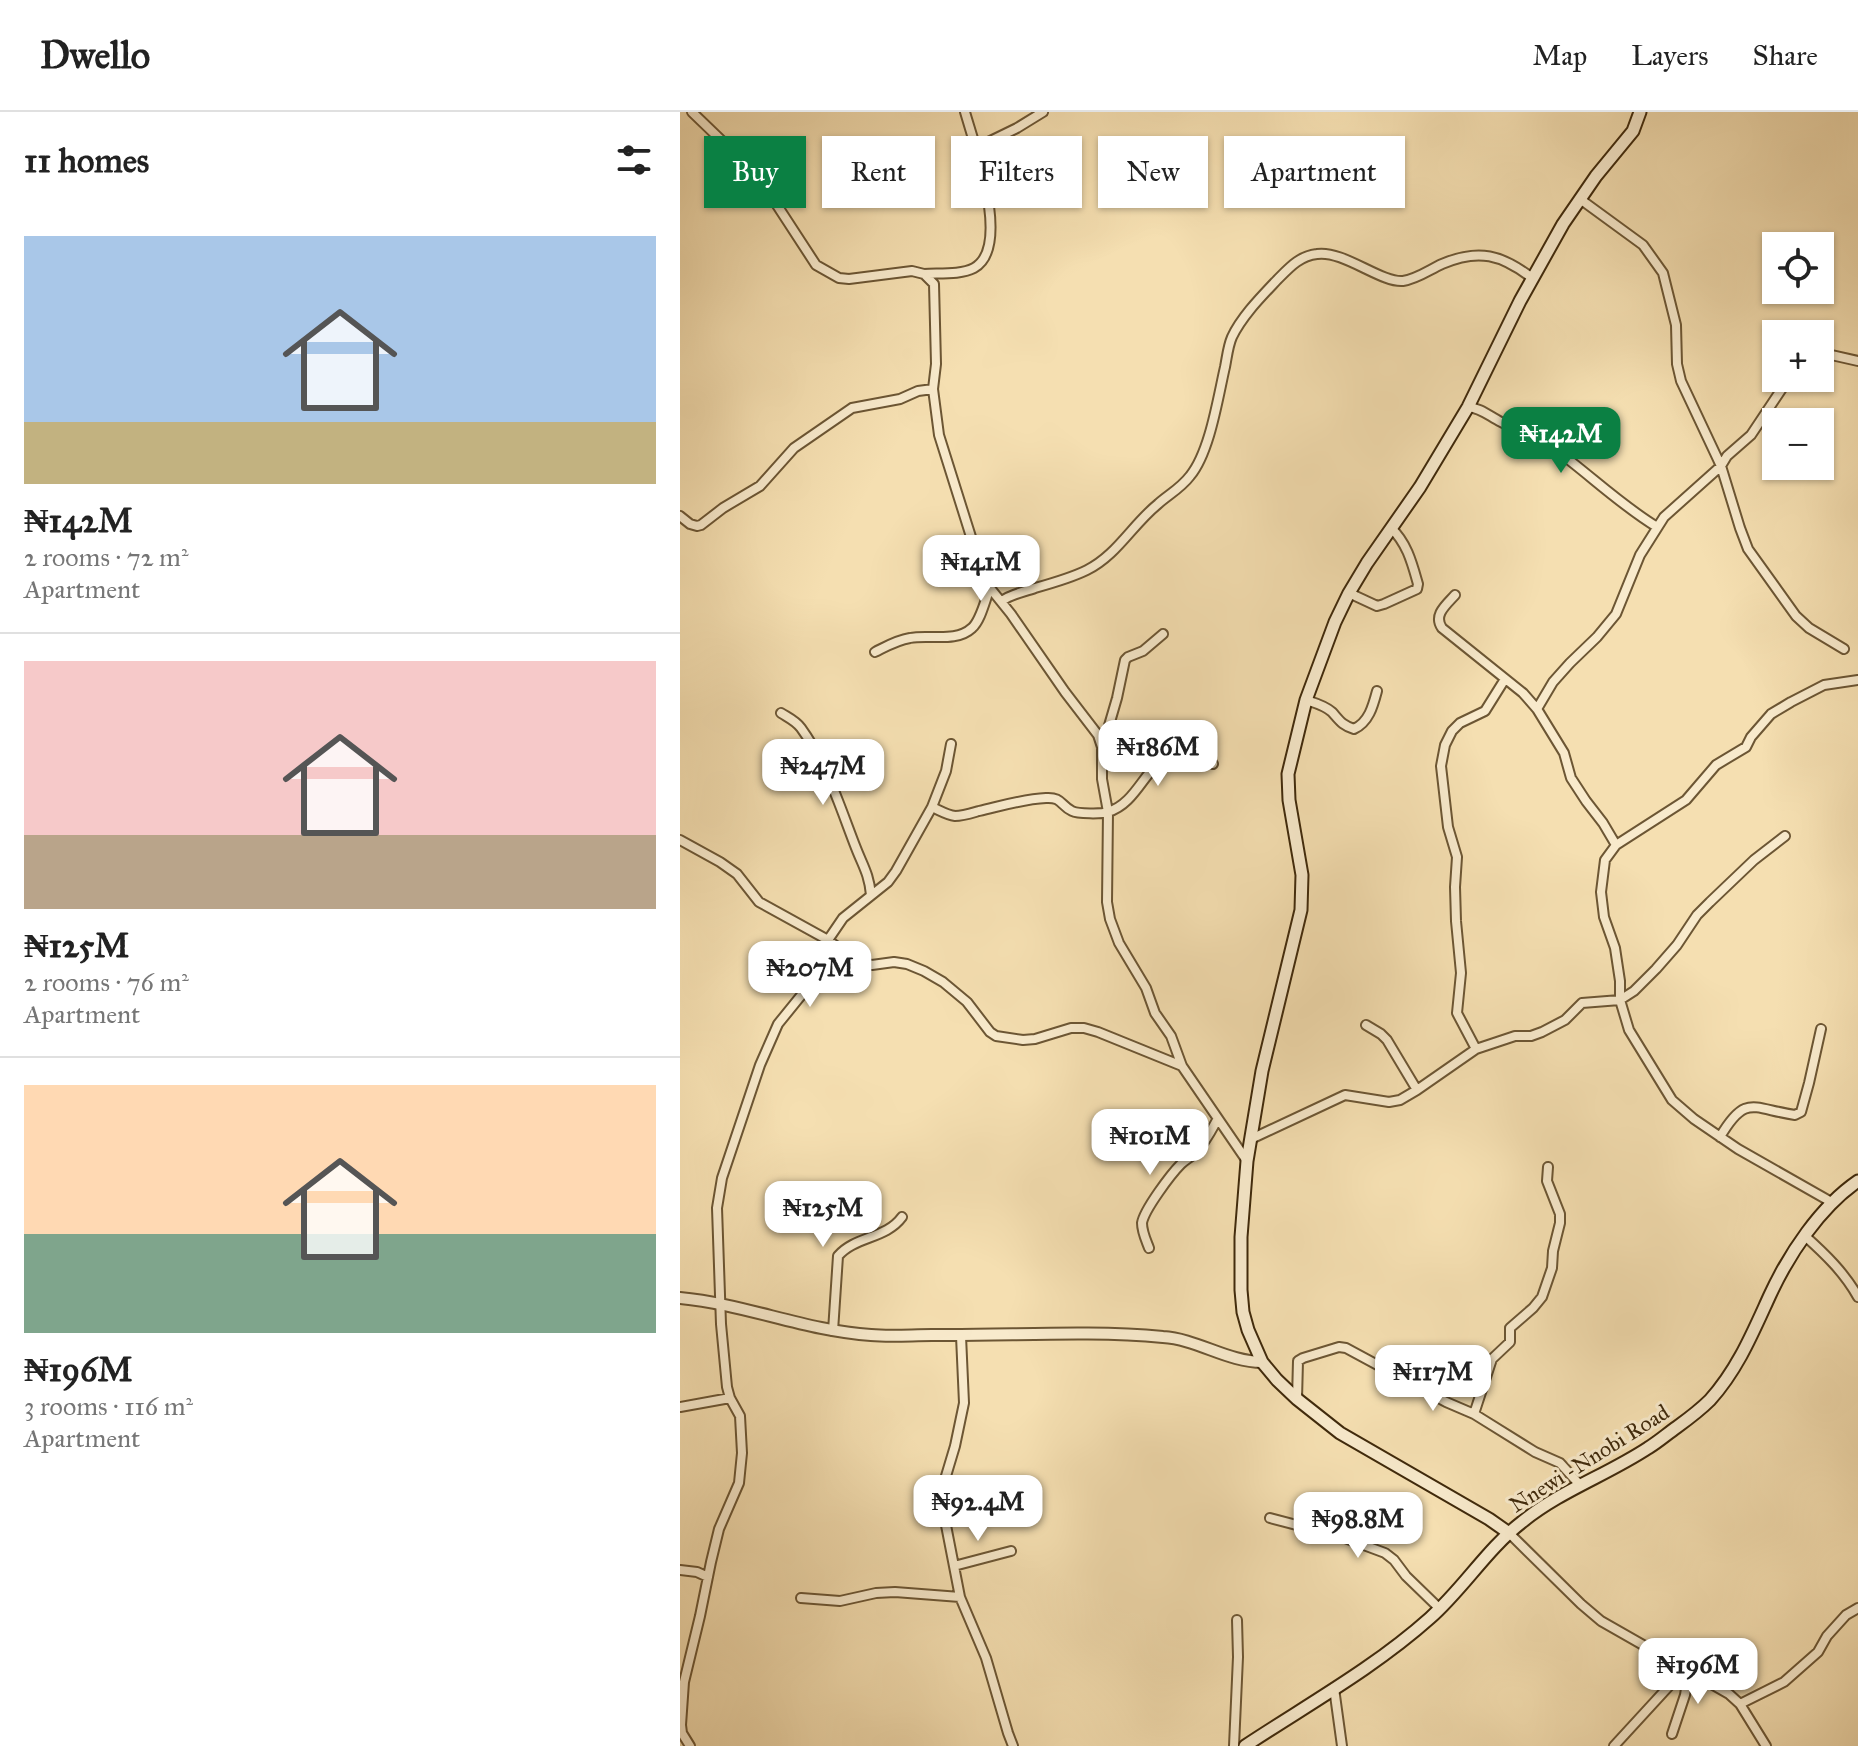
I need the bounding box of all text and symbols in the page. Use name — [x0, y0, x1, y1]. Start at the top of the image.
text: Dwello — [40, 32, 150, 78]
text: Map — [1532, 38, 1587, 73]
text: Layers — [1631, 38, 1709, 73]
text: Share — [1753, 38, 1818, 73]
chip: Buy — [704, 136, 806, 208]
chip: Rent — [822, 136, 935, 208]
chip: Filters — [951, 136, 1082, 208]
chip: New — [1098, 136, 1208, 208]
chip: Apartment — [1224, 136, 1405, 208]
icon: filters — [612, 138, 656, 182]
text: 11 homes — [24, 140, 149, 181]
map controls — [1762, 232, 1834, 480]
button: locate — [1762, 232, 1834, 304]
icon: home — [268, 288, 412, 432]
button: + — [1762, 320, 1834, 392]
pin: ₦142M — [1505, 407, 1617, 475]
button: − — [1762, 408, 1834, 480]
text: ₦142M — [1519, 417, 1603, 449]
text: ₦142M — [24, 500, 133, 541]
pin: ₦141M — [925, 535, 1037, 603]
text: 2 rooms · 72 m² — [24, 541, 188, 573]
text: ₦141M — [941, 545, 1021, 577]
text: Apartment — [24, 573, 140, 605]
icon: home — [268, 713, 412, 857]
pin: ₦186M — [1102, 720, 1214, 788]
text: ₦186M — [1116, 730, 1200, 762]
pin: ₦247M — [767, 739, 879, 807]
text: ₦247M — [780, 749, 866, 781]
text: ₦125M — [24, 925, 129, 966]
pin: ₦207M — [754, 941, 866, 1009]
text: ₦207M — [766, 951, 854, 983]
text: 2 rooms · 76 m² — [24, 966, 189, 998]
text: Apartment — [24, 998, 140, 1030]
pin: ₦101M — [1094, 1109, 1206, 1177]
text: ₦101M — [1110, 1119, 1190, 1151]
icon: home — [268, 1137, 412, 1281]
pin: ₦125M — [767, 1181, 879, 1249]
text: ₦125M — [783, 1191, 863, 1223]
pin: ₦117M — [1377, 1345, 1489, 1413]
text: ₦196M — [24, 1349, 132, 1390]
text: ₦117M — [1393, 1355, 1473, 1387]
text: 3 rooms · 116 m² — [24, 1390, 193, 1422]
street label: Nnewi -Nnobi Road — [1504, 1398, 1674, 1518]
text: Apartment — [24, 1422, 140, 1454]
pin: ₦92.4M — [913, 1475, 1043, 1543]
text: ₦92.4M — [931, 1485, 1025, 1517]
pin: ₦98.8M — [1293, 1492, 1423, 1560]
text: ₦98.8M — [1312, 1502, 1404, 1534]
pin: ₦196M — [1642, 1638, 1754, 1706]
text: ₦196M — [1657, 1648, 1739, 1680]

